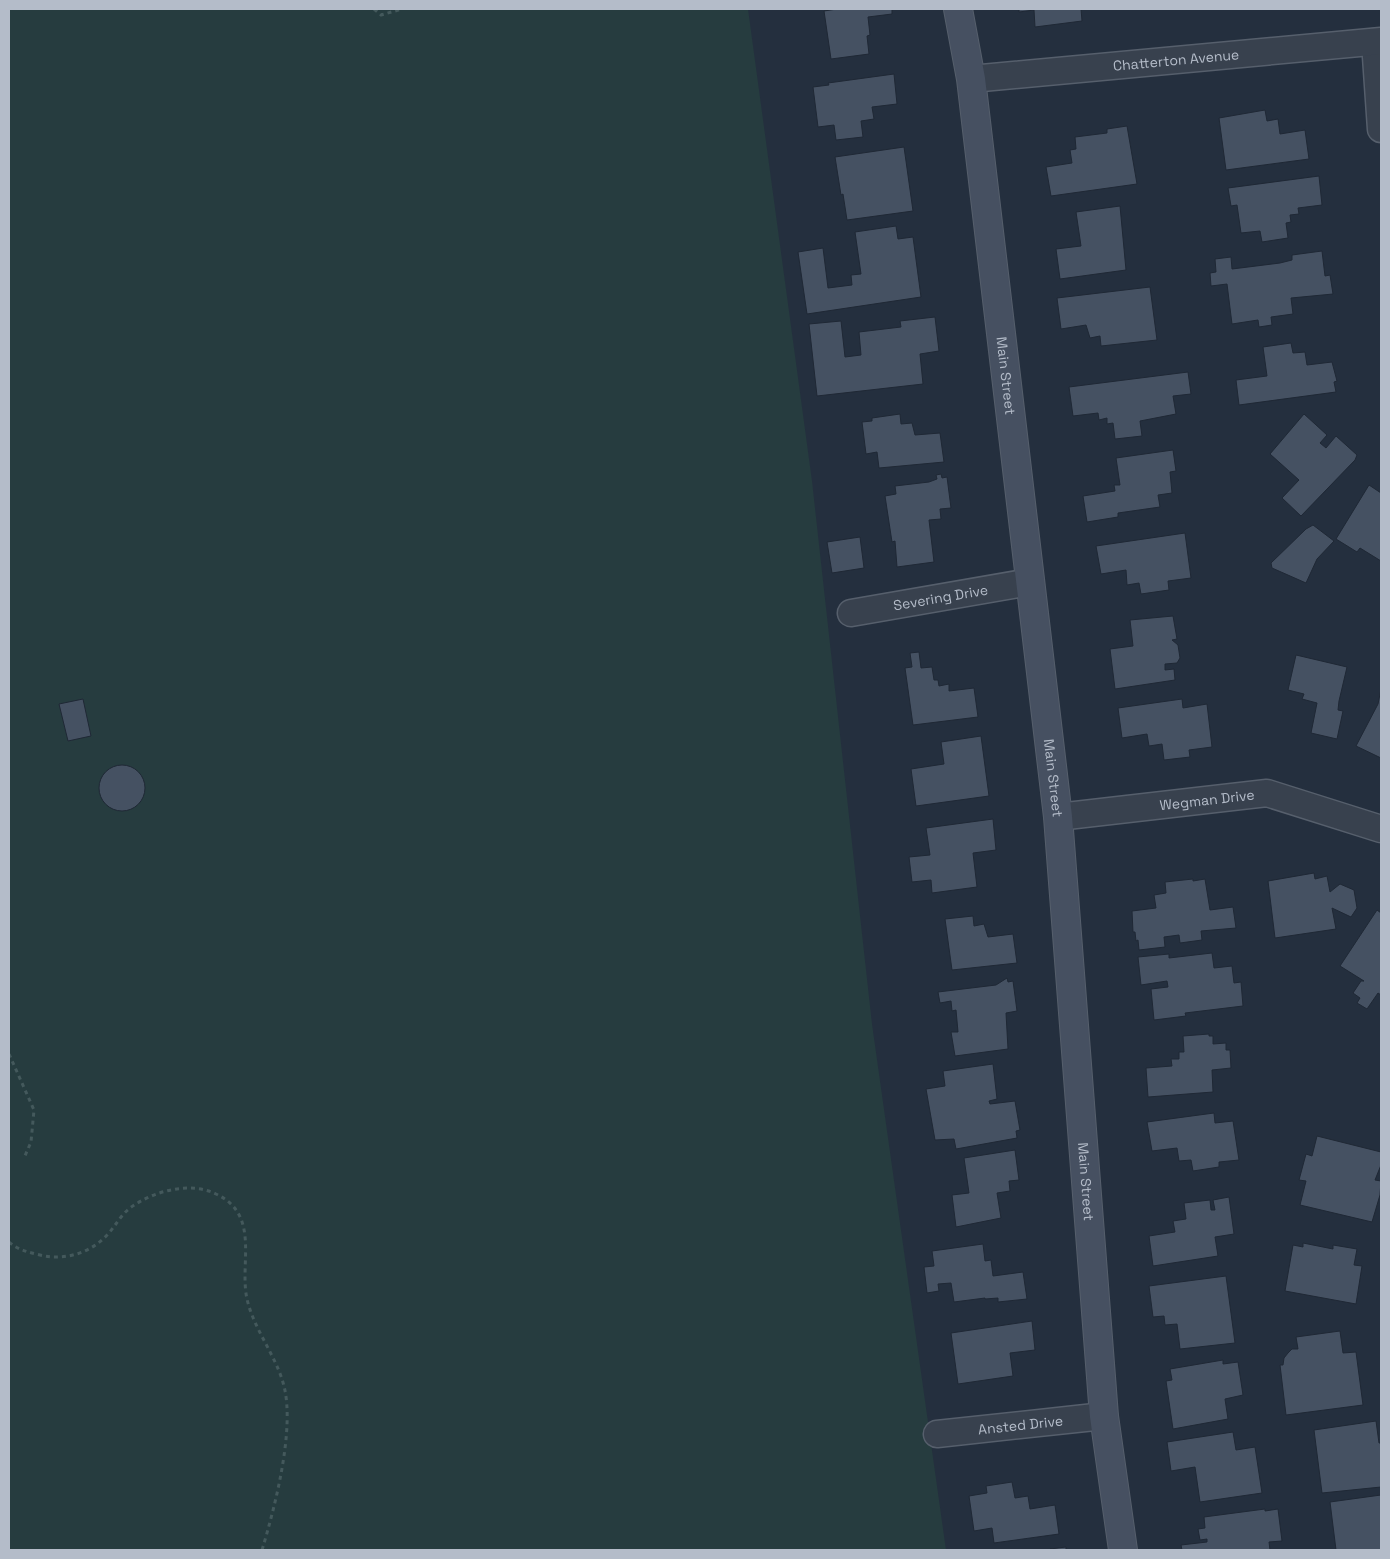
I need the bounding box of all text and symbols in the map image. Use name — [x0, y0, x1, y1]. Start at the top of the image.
street label: Chatterton Avenue — [1112, 45, 1240, 75]
street label: Main Street — [992, 336, 1020, 416]
street label: Severing Drive — [892, 580, 989, 615]
street label: Main Street — [1040, 738, 1067, 818]
street label: Wegman Drive — [1159, 786, 1255, 814]
street label: Main Street — [1074, 1142, 1098, 1222]
street label: Ansted Drive — [977, 1411, 1064, 1439]

